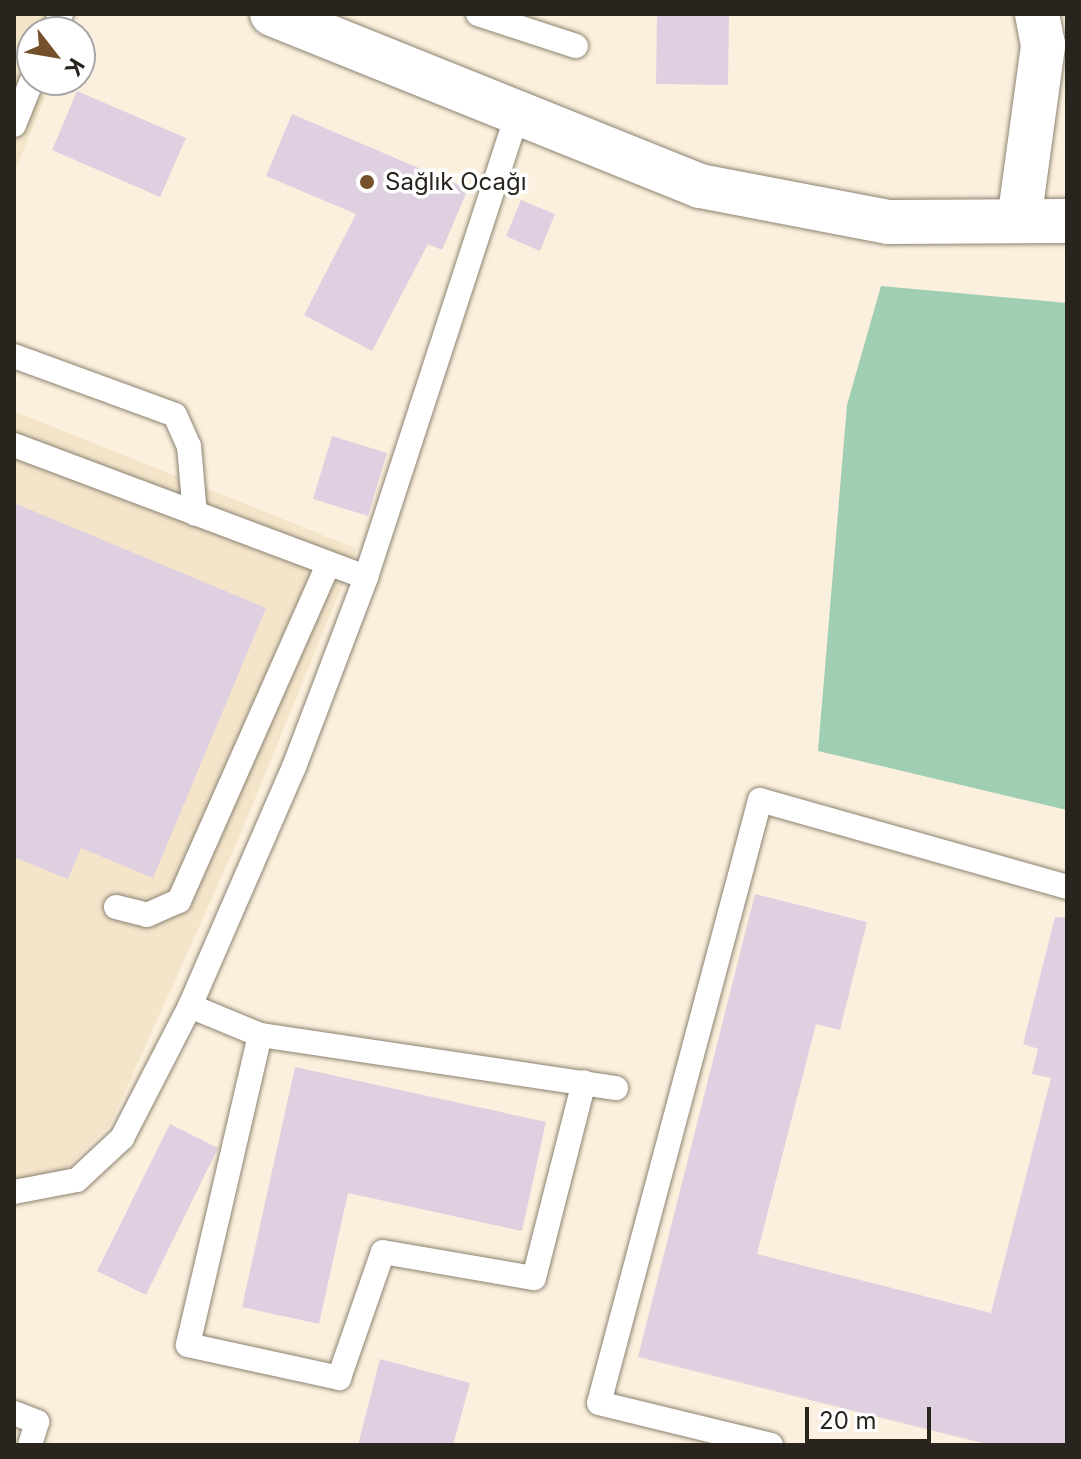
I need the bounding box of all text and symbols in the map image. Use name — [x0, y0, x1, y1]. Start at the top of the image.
north arrow — [16, 16, 96, 96]
text: K — [60, 54, 90, 81]
place label: Sağlık Ocağı — [385, 168, 526, 196]
marker: Sağlık Ocağı — [356, 171, 378, 193]
scale bar — [809, 1391, 935, 1441]
text: 20 m — [819, 1406, 877, 1435]

